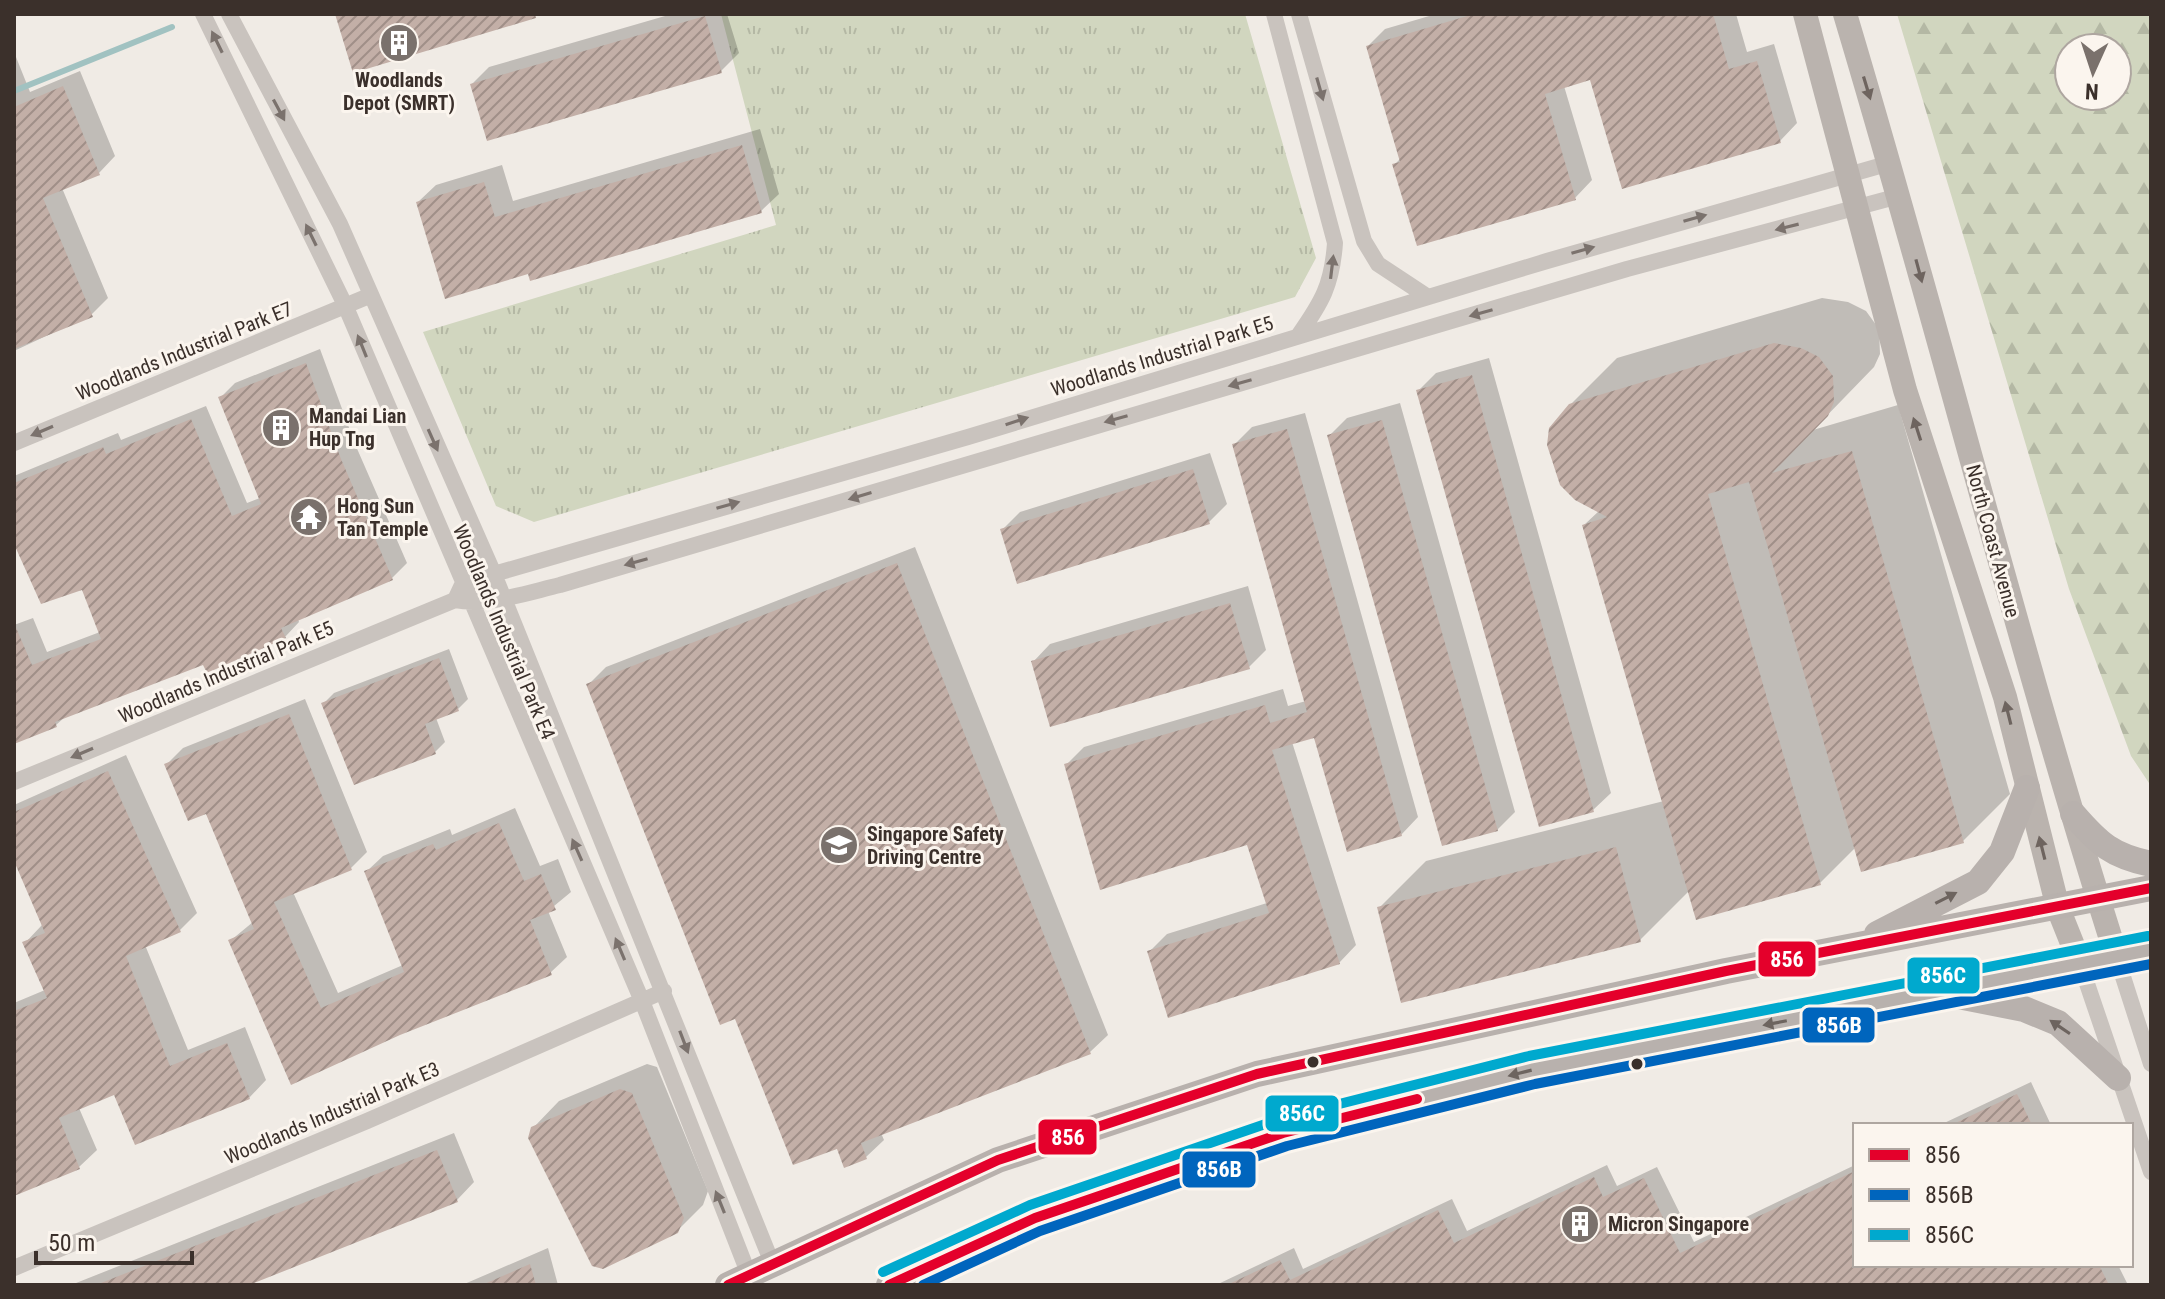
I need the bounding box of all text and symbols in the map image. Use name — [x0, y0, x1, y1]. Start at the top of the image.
building icon: Woodlands Depot (SMRT) — [378, 22, 420, 64]
one-way arrow — [210, 30, 223, 53]
north arrow — [2053, 32, 2133, 112]
place label: Woodlands Depot (SMRT) — [343, 68, 455, 115]
one-way arrow — [1861, 77, 1874, 101]
one-way arrow — [1314, 78, 1327, 102]
text: N — [2085, 79, 2099, 104]
one-way arrow — [271, 99, 285, 121]
one-way arrow — [1683, 211, 1707, 224]
one-way arrow — [1774, 221, 1799, 233]
one-way arrow — [304, 223, 318, 246]
one-way arrow — [1572, 243, 1596, 256]
one-way arrow — [1326, 255, 1339, 280]
one-way arrow — [1913, 260, 1926, 284]
street label: Woodlands Industrial Park E7 — [72, 297, 296, 405]
one-way arrow — [1468, 307, 1493, 319]
street label: Woodlands Industrial Park E5 — [1048, 311, 1276, 401]
one-way arrow — [355, 334, 368, 358]
one-way arrow — [1227, 378, 1252, 390]
place label: Mandai Lian Hup Tng — [309, 404, 406, 451]
building icon: Mandai Lian Hup Tng — [260, 407, 302, 449]
one-way arrow — [1104, 413, 1128, 426]
one-way arrow — [1006, 414, 1030, 427]
one-way arrow — [1911, 416, 1923, 440]
one-way arrow — [30, 425, 54, 438]
one-way arrow — [426, 428, 440, 452]
street label: North Coast Avenue — [1961, 462, 2025, 620]
one-way arrow — [848, 490, 872, 503]
place label: Hong Sun Tan Temple — [337, 494, 428, 541]
temple icon: Hong Sun Tan Temple — [288, 496, 330, 538]
one-way arrow — [717, 498, 741, 511]
street label: Woodlands Industrial Park E4 — [448, 521, 560, 743]
one-way arrow — [623, 556, 647, 569]
street label: Woodlands Industrial Park E5 — [115, 616, 337, 728]
one-way arrow — [2002, 700, 2014, 725]
one-way arrow — [70, 747, 94, 760]
place label: Singapore Safety Driving Centre — [867, 822, 1004, 869]
school or university icon: Singapore Safety Driving Centre — [818, 824, 860, 866]
one-way arrow — [2036, 835, 2048, 860]
one-way arrow — [571, 839, 584, 862]
one-way arrow — [1935, 892, 1958, 905]
one-way arrow — [613, 937, 626, 961]
line badge: 856 — [1757, 940, 1817, 978]
text: 856 — [1770, 947, 1804, 972]
line badge: 856C — [1906, 956, 1981, 995]
text: 856C — [1920, 963, 1966, 988]
line badge: 856B — [1801, 1006, 1876, 1044]
text: 856B — [1816, 1013, 1862, 1038]
one-way arrow — [1762, 1017, 1787, 1029]
one-way arrow — [2049, 1020, 2070, 1035]
one-way arrow — [678, 1030, 691, 1054]
unlabelled marker — [1305, 1054, 1321, 1070]
unlabelled marker — [1629, 1056, 1645, 1072]
street label: Woodlands Industrial Park E3 — [221, 1057, 443, 1169]
one-way arrow — [1507, 1067, 1532, 1080]
line badge: 856C — [1264, 1094, 1340, 1133]
text: 856C — [1279, 1101, 1325, 1126]
line badge: 856 — [1037, 1118, 1098, 1156]
legend — [1853, 1123, 2133, 1267]
text: 856 — [1051, 1125, 1085, 1150]
text: 856 — [1925, 1141, 1961, 1169]
line badge: 856B — [1181, 1150, 1257, 1189]
text: 856B — [1196, 1157, 1242, 1182]
text: 856B — [1925, 1181, 1974, 1209]
one-way arrow — [713, 1190, 726, 1214]
building icon: Micron Singapore — [1559, 1203, 1601, 1245]
place label: Micron Singapore — [1608, 1212, 1749, 1236]
scale bar — [36, 1215, 192, 1265]
text: 856C — [1925, 1221, 1974, 1249]
text: 50 m — [48, 1229, 95, 1257]

